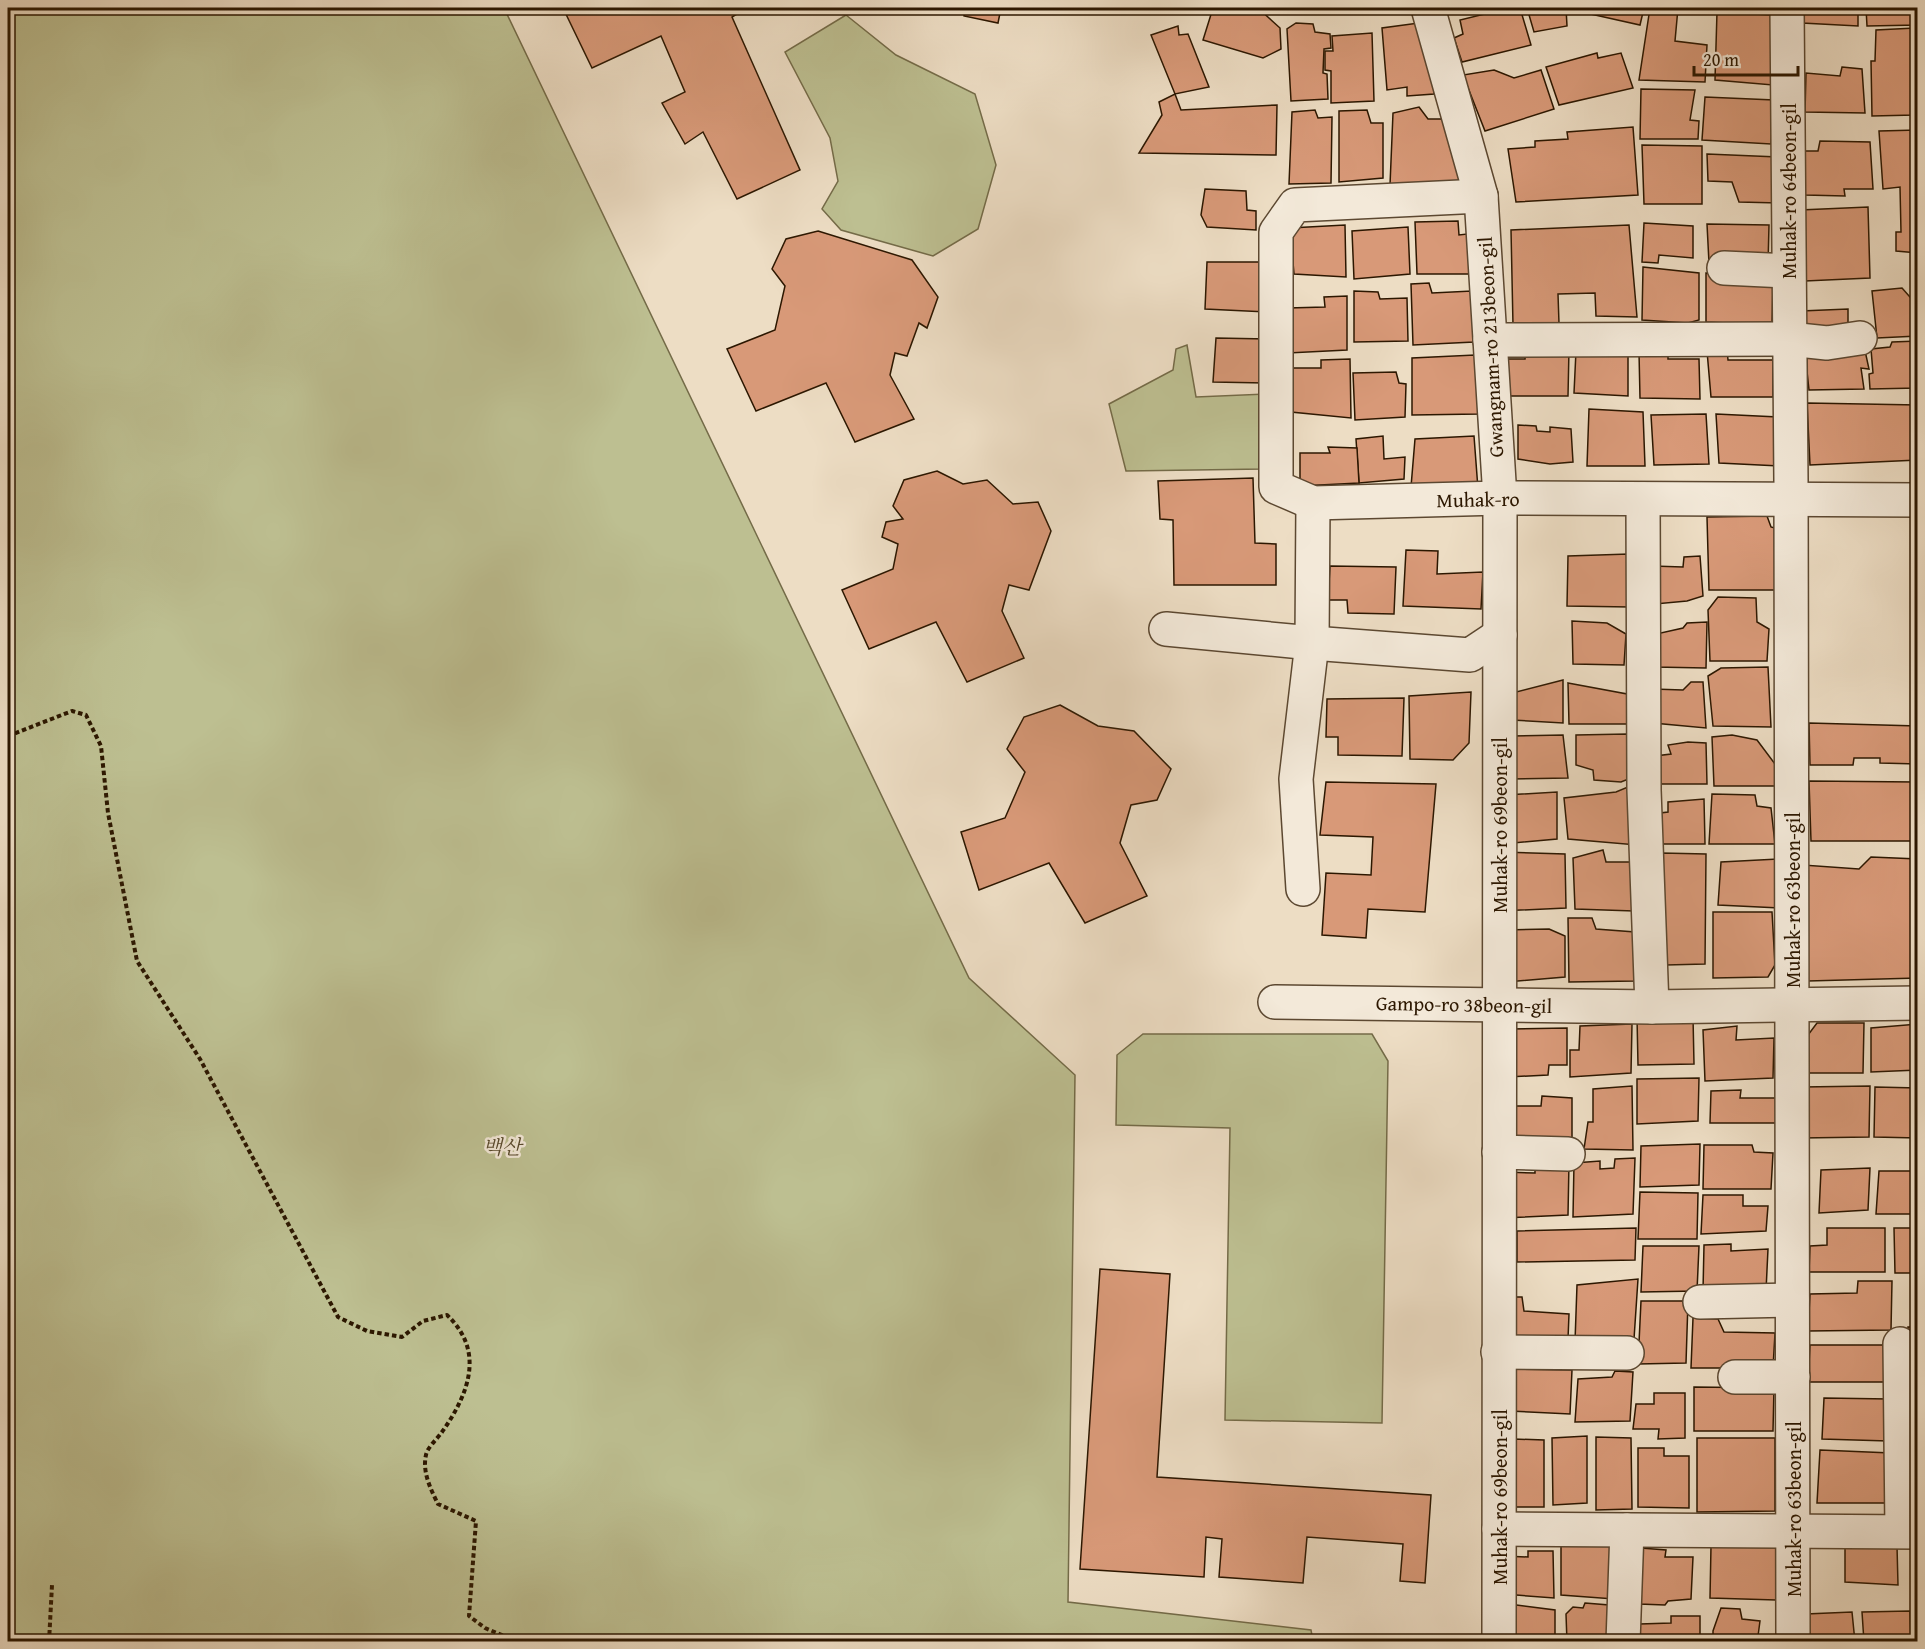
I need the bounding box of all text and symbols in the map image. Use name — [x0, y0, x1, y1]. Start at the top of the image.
scale bar — [1694, 39, 1798, 77]
text: 20 m — [1703, 46, 1739, 73]
street label: Muhak-ro 64beon-gil — [1774, 103, 1803, 279]
street label: Gwangnam-ro 213beon-gil — [1470, 236, 1510, 458]
street label: Muhak-ro — [1436, 484, 1520, 514]
street label: Muhak-ro 69beon-gil — [1485, 737, 1514, 913]
street label: Muhak-ro 63beon-gil — [1778, 812, 1807, 988]
street label: Gampo-ro 38beon-gil — [1376, 988, 1553, 1020]
park label: 백산 — [483, 1132, 524, 1161]
street label: Muhak-ro 69beon-gil — [1485, 1409, 1514, 1585]
street label: Muhak-ro 63beon-gil — [1779, 1421, 1808, 1597]

